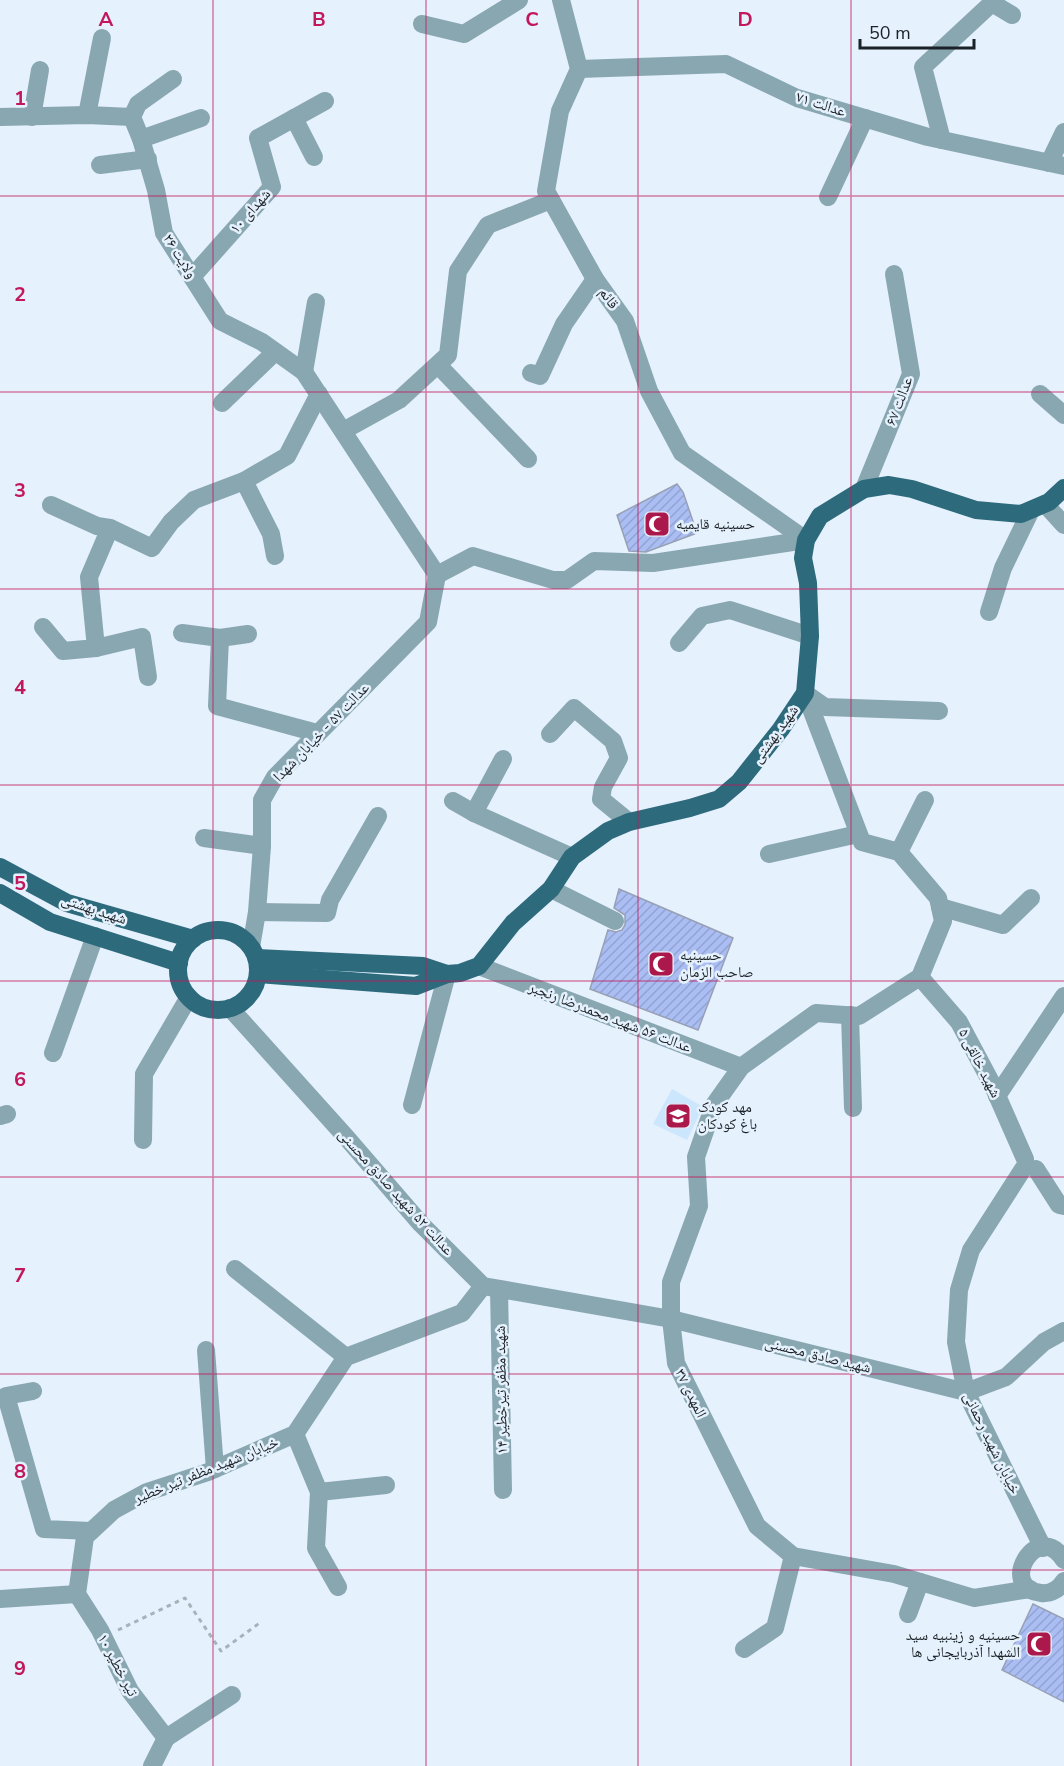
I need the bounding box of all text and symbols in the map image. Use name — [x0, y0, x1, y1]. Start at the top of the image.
text: A — [99, 6, 114, 33]
text: B — [312, 6, 326, 33]
text: C — [525, 6, 539, 33]
text: D — [737, 6, 753, 33]
scale bar — [860, 12, 974, 50]
text: 50 m — [869, 21, 911, 45]
text: 1 — [14, 85, 26, 112]
street label: عدالت ۷۱ — [794, 87, 849, 122]
street label: شهدای ۱۰ — [225, 184, 275, 238]
street label: ولایت ۲۶ — [158, 230, 202, 282]
text: 2 — [14, 281, 26, 308]
street label: قائم — [594, 283, 624, 313]
street label: عدالت ۶۷ — [881, 373, 918, 428]
text: 3 — [14, 477, 26, 504]
mosque icon: حسینیه قایمیه — [642, 509, 672, 539]
place label: حسینیه قایمیه — [676, 514, 755, 534]
text: 4 — [14, 674, 26, 701]
street label: عدالت ۵۷ - خیابان شهدا — [268, 678, 374, 786]
street label: شهید بهشتی — [747, 701, 803, 767]
text: 5 — [14, 870, 26, 897]
street label: شهید بهشتی — [59, 889, 129, 929]
place label: حسینیه صاحب الزمان — [680, 945, 753, 982]
mosque icon: حسینیه صاحب الزمان — [646, 949, 676, 979]
street label: عدالت ۵۶ شهید محمدرضا رنجبر — [525, 976, 695, 1057]
street label: شهید خالقی ۵ — [954, 1025, 1006, 1101]
text: 6 — [14, 1066, 26, 1093]
place label: مهد کودک باغ کودکان — [698, 1097, 757, 1134]
school or university icon: مهد کودک باغ کودکان — [663, 1101, 693, 1131]
street label: عدالت ۵۲ شهید صادق محسنی — [334, 1124, 458, 1260]
text: 7 — [14, 1262, 26, 1289]
street label: شهید مظفر تیرخطیر ۱۴ — [490, 1326, 512, 1454]
street label: شهید صادق محسنی — [763, 1332, 873, 1378]
street label: المهدی ۳۷ — [671, 1365, 711, 1421]
street label: خیابان شهید رحمانی — [959, 1389, 1026, 1498]
street label: خیابان شهید مظفر تیر خطیر — [130, 1432, 282, 1509]
text: 8 — [14, 1458, 26, 1485]
place label: حسینیه و زینبیه سید الشهدا آذربایجانی ها — [906, 1625, 1020, 1662]
mosque icon: حسینیه و زینبیه سید الشهدا آذربایجانی ها — [1024, 1629, 1054, 1659]
street label: تیر خطیر ۱۰ — [93, 1630, 143, 1700]
text: 9 — [14, 1655, 26, 1682]

